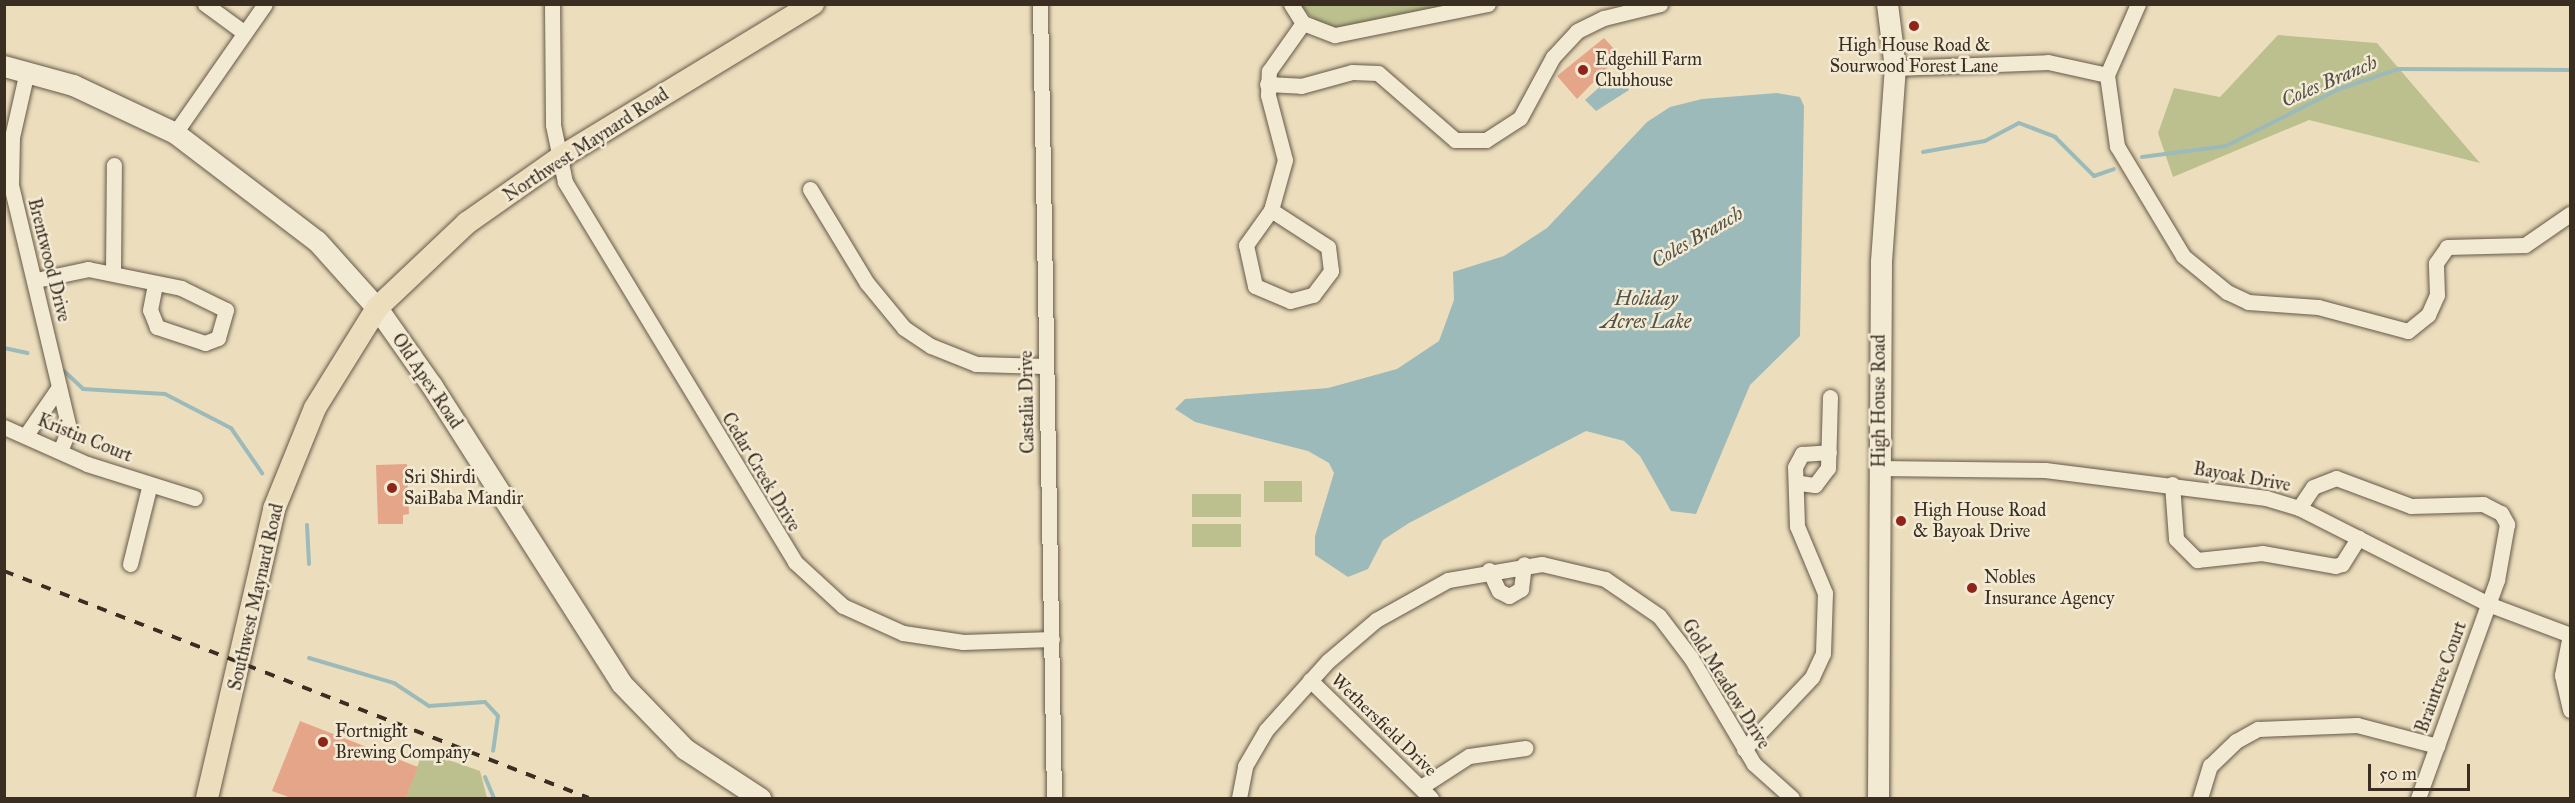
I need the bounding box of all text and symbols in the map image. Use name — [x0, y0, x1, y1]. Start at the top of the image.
marker: High House Road & Sourwood Forest Lane — [1907, 19, 1921, 33]
place label: High House Road & Sourwood Forest Lane — [1830, 35, 1998, 78]
place label: Edgehill Farm Clubhouse — [1595, 49, 1702, 92]
water label: Coles Branch — [2277, 50, 2381, 112]
marker: Edgehill Farm Clubhouse — [1576, 63, 1590, 77]
street label: Northwest Maynard Road — [499, 83, 673, 207]
street label: Brentwood Drive — [23, 196, 75, 324]
water label: Coles Branch — [1647, 201, 1747, 273]
water label: Holiday Acres Lake — [1601, 287, 1691, 334]
street label: Old Apex Road — [387, 329, 467, 433]
street label: High House Road — [1868, 334, 1890, 468]
street label: Castalia Drive — [1015, 350, 1039, 454]
street label: Kristin Court — [35, 409, 135, 467]
street label: Cedar Creek Drive — [717, 409, 805, 535]
street label: Bayoak Drive — [2192, 458, 2292, 496]
place label: Sri Shirdi SaiBaba Mandir — [404, 467, 523, 510]
marker: Sri Shirdi SaiBaba Mandir — [385, 481, 399, 495]
place label: High House Road & Bayoak Drive — [1913, 500, 2046, 542]
street label: Southwest Maynard Road — [224, 502, 288, 692]
marker: High House Road & Bayoak Drive — [1894, 514, 1908, 528]
place label: Nobles Insurance Agency — [1984, 567, 2114, 610]
marker: Nobles Insurance Agency — [1965, 581, 1979, 595]
street label: Gold Meadow Drive — [1677, 615, 1775, 753]
street label: Braintree Court — [2411, 618, 2471, 736]
street label: Wethersfield Drive — [1327, 669, 1441, 781]
place label: Fortnight Brewing Company — [335, 721, 471, 764]
marker: Fortnight Brewing Company — [316, 735, 330, 749]
scale bar — [2371, 752, 2473, 790]
text: 50 m — [2379, 763, 2417, 785]

